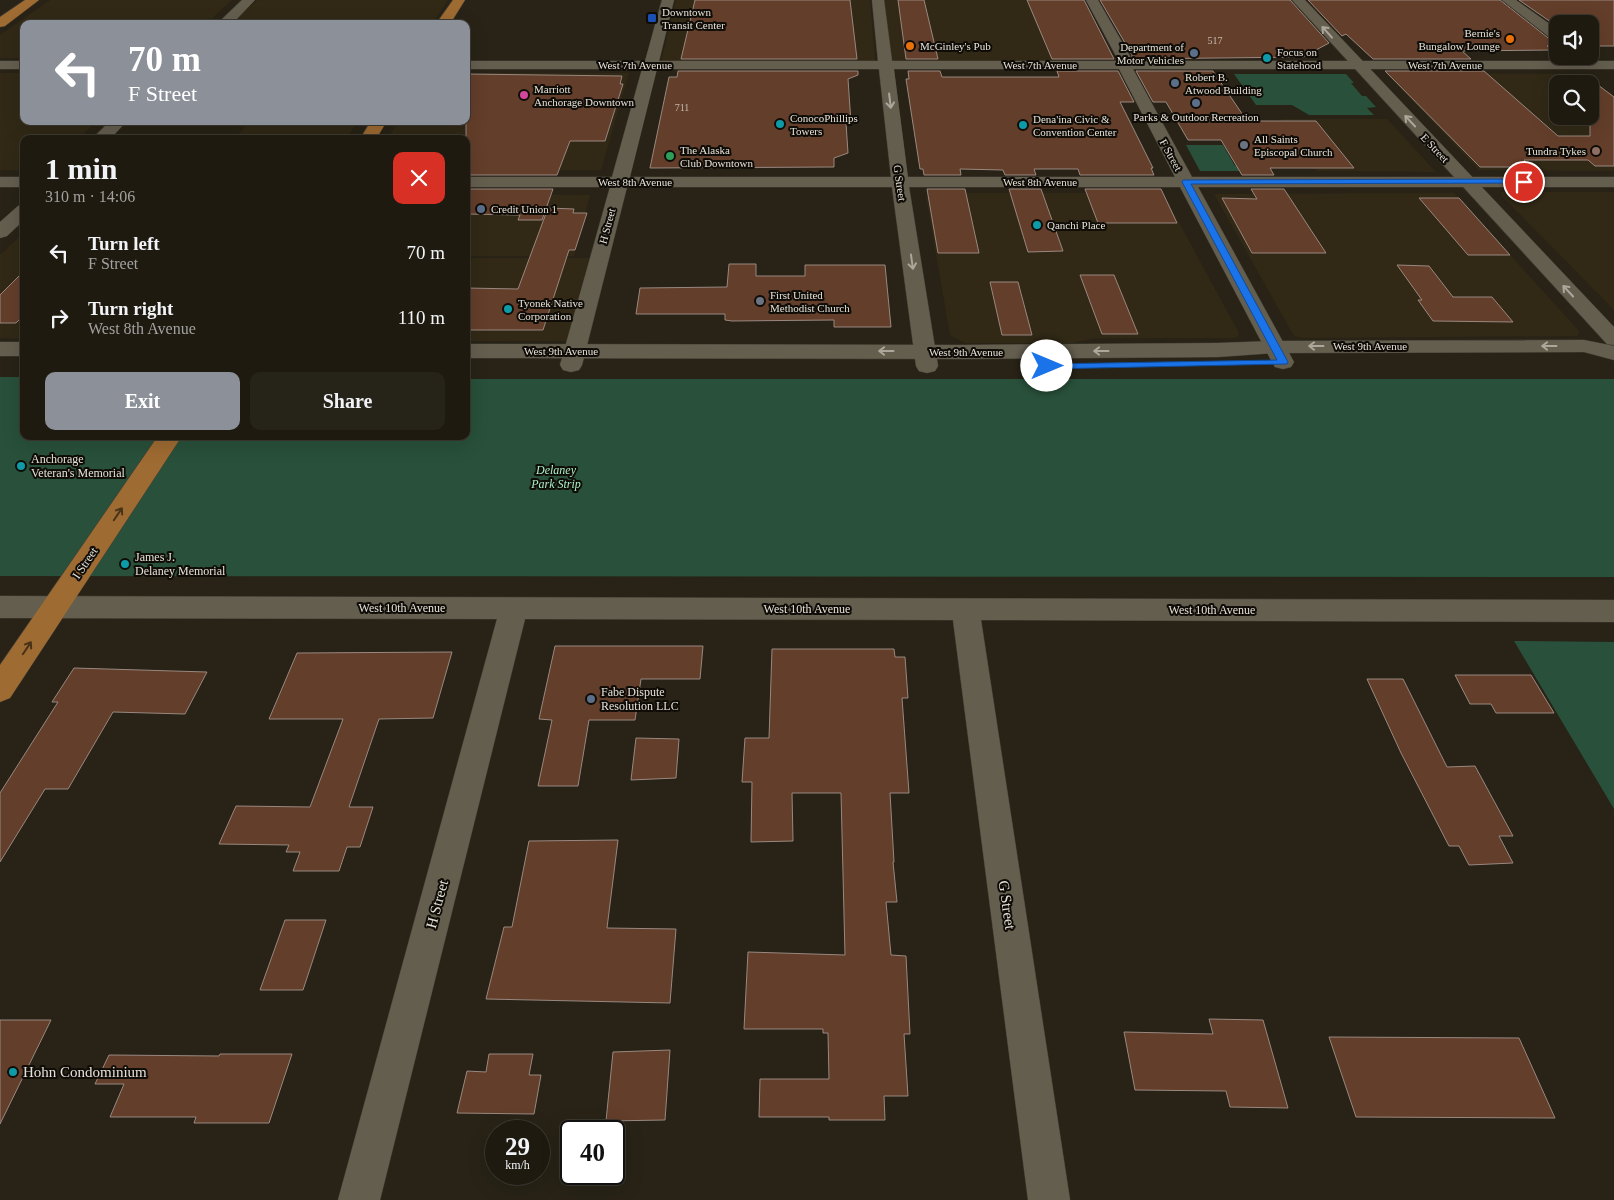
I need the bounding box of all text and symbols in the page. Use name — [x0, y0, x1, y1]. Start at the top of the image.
place label: Downtown Transit Center — [662, 6, 725, 31]
marker: Downtown Transit Center — [646, 12, 658, 24]
map controls — [1549, 15, 1599, 125]
button: sound — [1549, 15, 1599, 65]
one-way arrow — [1321, 26, 1333, 39]
place label: Bernie's Bungalow Lounge — [1418, 27, 1500, 52]
marker: Bernie's Bungalow Lounge — [1504, 33, 1516, 45]
house number: 517 — [1208, 35, 1223, 46]
icon: left — [45, 40, 110, 105]
text: 70 m — [128, 40, 201, 79]
marker: McGinley's Pub — [904, 40, 916, 52]
place label: McGinley's Pub — [920, 40, 991, 52]
place label: Department of Motor Vehicles — [1117, 41, 1184, 66]
place label: Focus on Statehood — [1277, 46, 1321, 71]
marker: Department of Motor Vehicles — [1188, 47, 1200, 59]
marker: Focus on Statehood — [1261, 52, 1273, 64]
street label: West 7th Avenue — [598, 59, 672, 71]
street label: West 7th Avenue — [1003, 59, 1077, 71]
street label: West 7th Avenue — [1408, 59, 1482, 71]
place label: Robert B. Atwood Building — [1185, 71, 1262, 96]
button: search — [1549, 75, 1599, 125]
marker: Robert B. Atwood Building — [1169, 77, 1181, 89]
text: F Street — [128, 81, 197, 106]
place label: Marriott Anchorage Downtown — [534, 83, 634, 108]
marker: Marriott Anchorage Downtown — [518, 89, 530, 101]
one-way arrow — [885, 92, 895, 108]
marker: Parks & Outdoor Recreation — [1190, 97, 1202, 109]
house number: 711 — [675, 102, 689, 113]
place label: Parks & Outdoor Recreation — [1133, 111, 1259, 123]
place label: ConocoPhillips Towers — [790, 112, 858, 137]
place label: Dena'ina Civic & Convention Center — [1033, 113, 1117, 138]
one-way arrow — [1404, 115, 1416, 128]
marker: ConocoPhillips Towers — [774, 118, 786, 130]
marker: Dena'ina Civic & Convention Center — [1017, 119, 1029, 131]
street label: E Street — [1419, 131, 1451, 165]
place label: All Saints Episcopal Church — [1254, 133, 1333, 158]
street label: F Street — [1157, 137, 1185, 173]
marker: All Saints Episcopal Church — [1238, 139, 1250, 151]
place label: The Alaska Club Downtown — [680, 144, 754, 169]
place label: Tundra Tykes — [1526, 145, 1586, 157]
marker: Tundra Tykes — [1590, 145, 1602, 157]
marker: The Alaska Club Downtown — [664, 150, 676, 162]
text: 1 min — [45, 152, 118, 185]
button: close — [393, 152, 445, 204]
pin — [1503, 161, 1545, 203]
street label: G Street — [892, 164, 908, 202]
icon: arrive — [1510, 168, 1538, 196]
street label: West 8th Avenue — [598, 176, 672, 188]
street label: West 8th Avenue — [1003, 176, 1077, 188]
text: 310 m · 14:06 — [45, 188, 135, 205]
marker: Credit Union 1 — [475, 203, 487, 215]
place label: Credit Union 1 — [491, 203, 557, 215]
street label: H Street — [596, 207, 618, 245]
marker: Qanchi Place — [1031, 219, 1043, 231]
place label: Qanchi Place — [1047, 219, 1105, 231]
text: Turn left — [88, 233, 160, 254]
icon: left — [45, 239, 73, 267]
text: 70 m — [406, 242, 445, 263]
one-way arrow — [907, 253, 917, 269]
text: F Street — [88, 255, 138, 272]
one-way arrow — [1562, 285, 1574, 297]
place label: First United Methodist Church — [770, 289, 850, 314]
marker: First United Methodist Church — [754, 295, 766, 307]
place label: Tyonek Native Corporation — [518, 297, 583, 322]
text: Turn right — [88, 298, 173, 319]
marker: Tyonek Native Corporation — [502, 303, 514, 315]
icon: right — [45, 304, 73, 332]
text: 110 m — [398, 307, 445, 328]
text: West 8th Avenue — [88, 320, 196, 337]
position arrow — [1020, 339, 1072, 391]
street label: West 9th Avenue — [1333, 340, 1407, 352]
one-way arrow — [1308, 341, 1324, 351]
one-way arrow — [1541, 341, 1557, 351]
street label: West 9th Avenue — [524, 345, 598, 357]
one-way arrow — [878, 346, 894, 356]
street label: West 9th Avenue — [929, 346, 1003, 358]
one-way arrow — [1093, 346, 1110, 356]
button: Exit — [45, 372, 240, 430]
button: Share — [250, 372, 445, 430]
place label: Anchorage Veteran's Memorial — [31, 452, 125, 480]
marker: Anchorage Veteran's Memorial — [15, 460, 27, 472]
park label: Delaney Park Strip — [530, 463, 581, 491]
one-way arrow — [113, 507, 123, 521]
street label: I Street — [69, 544, 101, 581]
place label: James J. Delaney Memorial — [135, 550, 226, 578]
marker: James J. Delaney Memorial — [119, 558, 131, 570]
street label: West 10th Avenue — [359, 601, 445, 615]
street label: West 10th Avenue — [764, 602, 850, 616]
street label: West 10th Avenue — [1169, 603, 1255, 617]
one-way arrow — [22, 642, 32, 656]
place label: Fabe Dispute Resolution LLC — [601, 685, 679, 713]
marker: Fabe Dispute Resolution LLC — [585, 693, 597, 705]
street label: H Street — [423, 877, 451, 930]
street label: G Street — [996, 879, 1018, 931]
place label: Hohn Condominium — [23, 1064, 147, 1080]
marker: Hohn Condominium — [7, 1066, 19, 1078]
speed limit sign: 40 — [560, 1120, 625, 1185]
text: 29 — [505, 1133, 530, 1160]
text: km/h — [505, 1158, 530, 1172]

